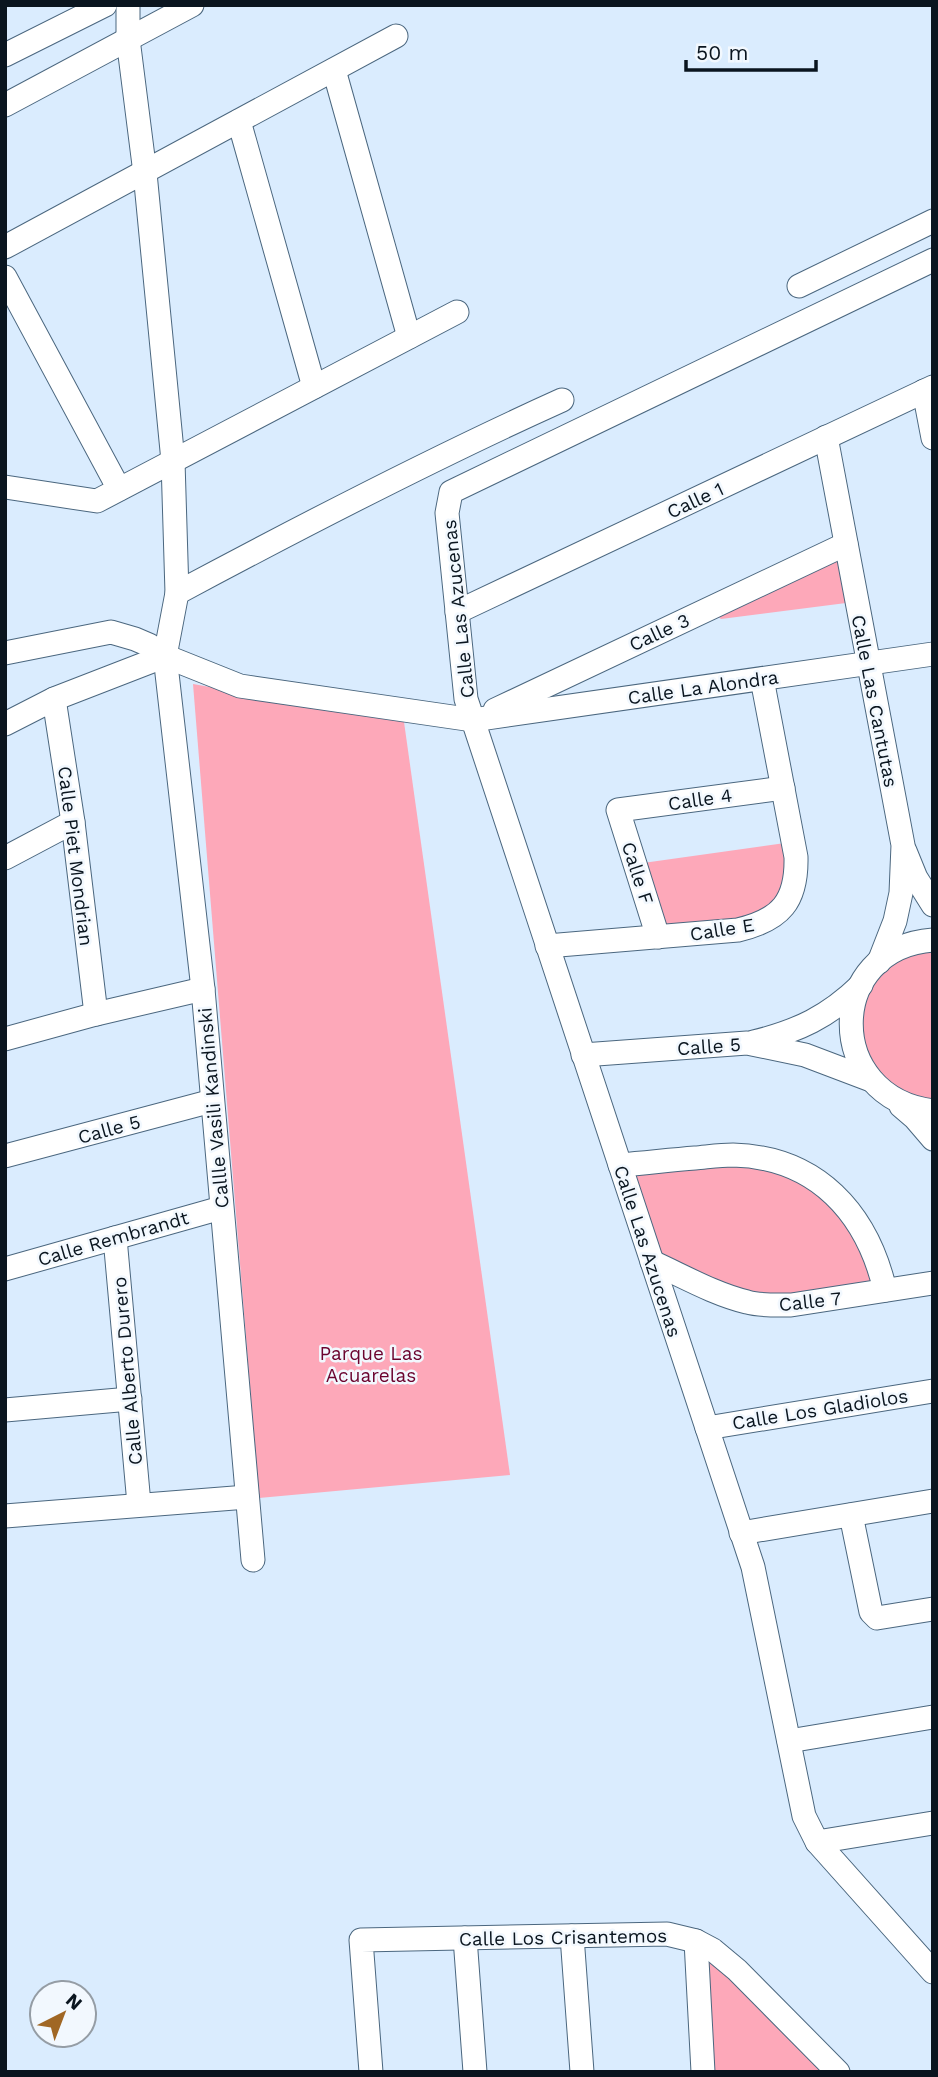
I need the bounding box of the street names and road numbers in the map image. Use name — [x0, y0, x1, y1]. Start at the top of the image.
street label: Calle 1 — [663, 477, 727, 524]
street label: Calle Las Azucenas — [438, 519, 479, 699]
street label: Calle 3 — [625, 609, 693, 656]
street label: Calle Las Cantutas — [846, 613, 903, 789]
street label: Calle La Alondra — [626, 666, 780, 709]
street label: Calle Piet Mondrian — [53, 765, 98, 947]
street label: Calle 4 — [667, 784, 734, 815]
street label: Calle F — [617, 839, 658, 907]
street label: Calle E — [688, 913, 756, 946]
street label: Callle Vasili Kandinski — [193, 1007, 234, 1209]
street label: Calle 5 — [676, 1033, 742, 1060]
street label: Calle 5 — [75, 1110, 143, 1149]
street label: Calle Las Azucenas — [609, 1162, 686, 1340]
street label: Calle Rembrandt — [35, 1206, 191, 1271]
street label: Calle Alberto Durero — [108, 1276, 147, 1466]
street label: Calle 7 — [778, 1287, 842, 1316]
street label: Calle Los Gladiolos — [730, 1384, 910, 1435]
street label: Calle Los Crisantemos — [459, 1924, 667, 1951]

